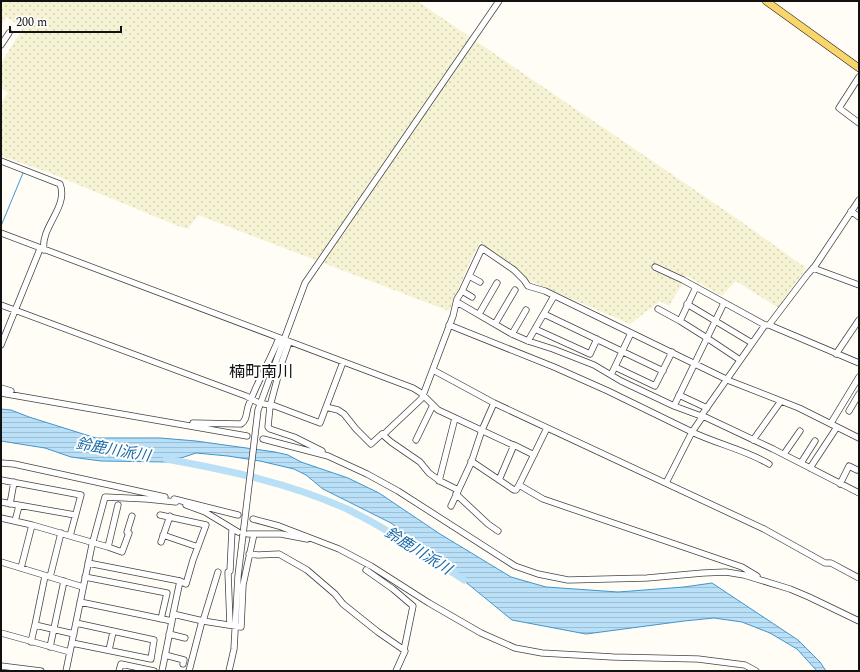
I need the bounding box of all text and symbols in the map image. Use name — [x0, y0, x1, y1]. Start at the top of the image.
scale bar — [10, 8, 121, 34]
text: 200 m — [16, 13, 47, 32]
district label: 楠町南川 — [229, 360, 293, 384]
water label: 鈴鹿川派川 — [74, 432, 154, 468]
water label: 鈴鹿川派川 — [380, 521, 458, 582]

